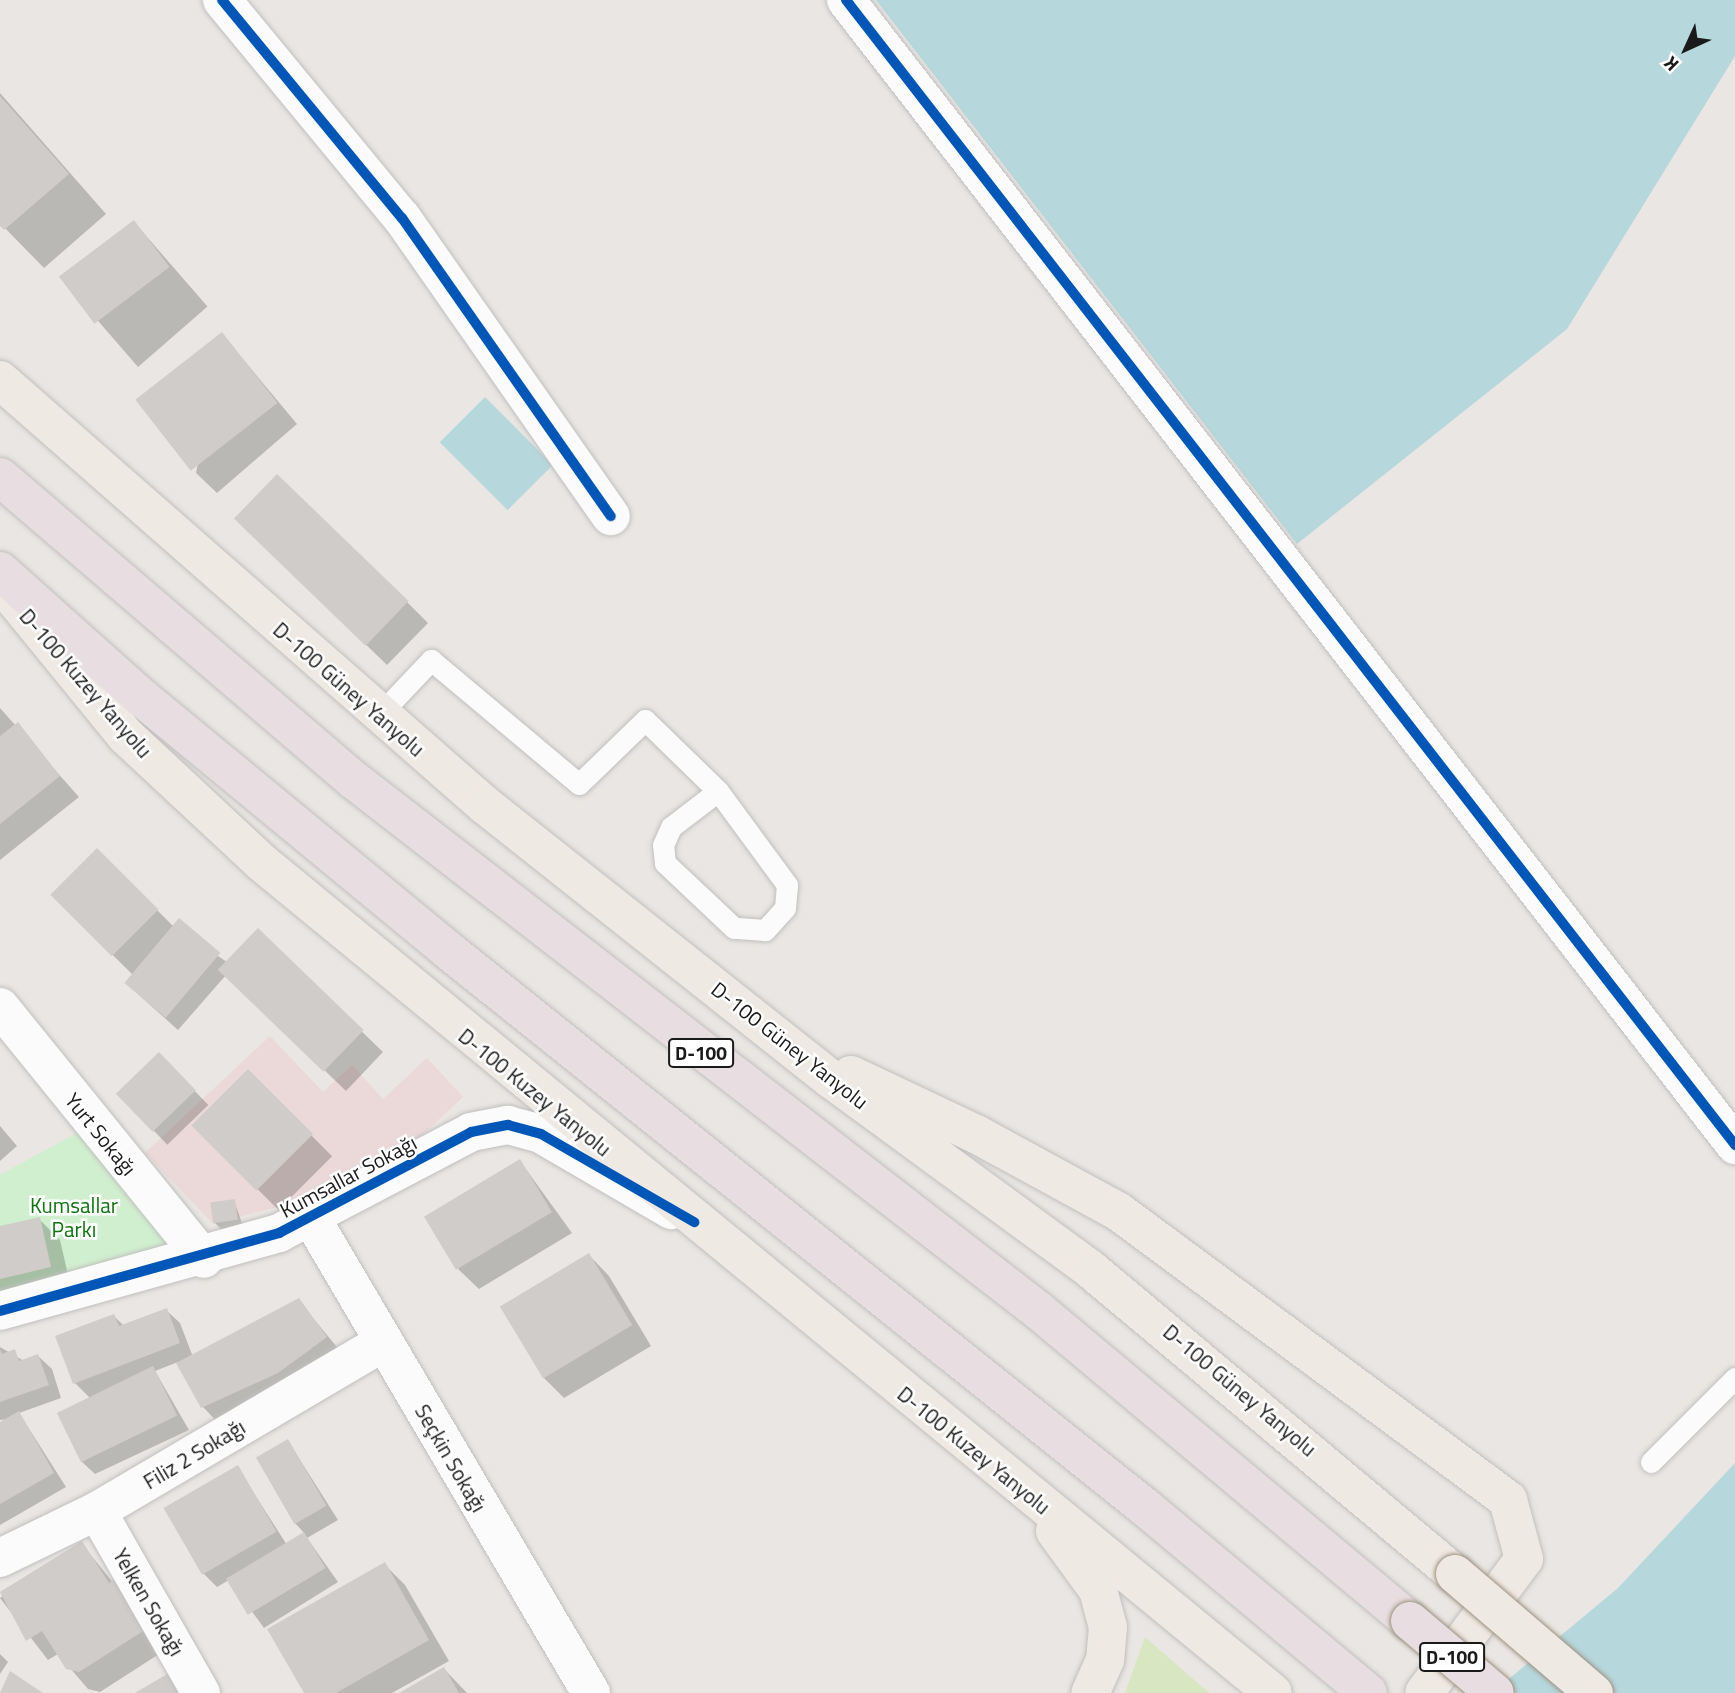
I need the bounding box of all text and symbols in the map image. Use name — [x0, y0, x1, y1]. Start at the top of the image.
north arrow — [1651, 14, 1721, 84]
text: K — [1657, 50, 1685, 78]
street label: D-100 Kuzey Yanyolu — [15, 603, 157, 763]
street label: D-100 Güney Yanyolu — [268, 617, 430, 761]
street label: D-100 Güney Yanyolu — [707, 976, 873, 1114]
street label: D-100 Kuzey Yanyolu — [454, 1023, 616, 1161]
road number: D-100 — [668, 1037, 734, 1068]
street label: Yurt Sokağı — [60, 1088, 142, 1180]
street label: Kumsallar Sokağı — [275, 1129, 421, 1223]
park label: Kumsallar Parkı — [30, 1192, 118, 1242]
street label: D-100 Güney Yanyolu — [1158, 1319, 1322, 1461]
street label: D-100 Kuzey Yanyolu — [893, 1381, 1055, 1519]
street label: Seçkin Sokağı — [410, 1400, 492, 1516]
street label: Filiz 2 Sokağı — [139, 1414, 249, 1494]
street label: Yelken Sokağı — [108, 1544, 190, 1660]
road number: D-100 — [1419, 1642, 1485, 1672]

